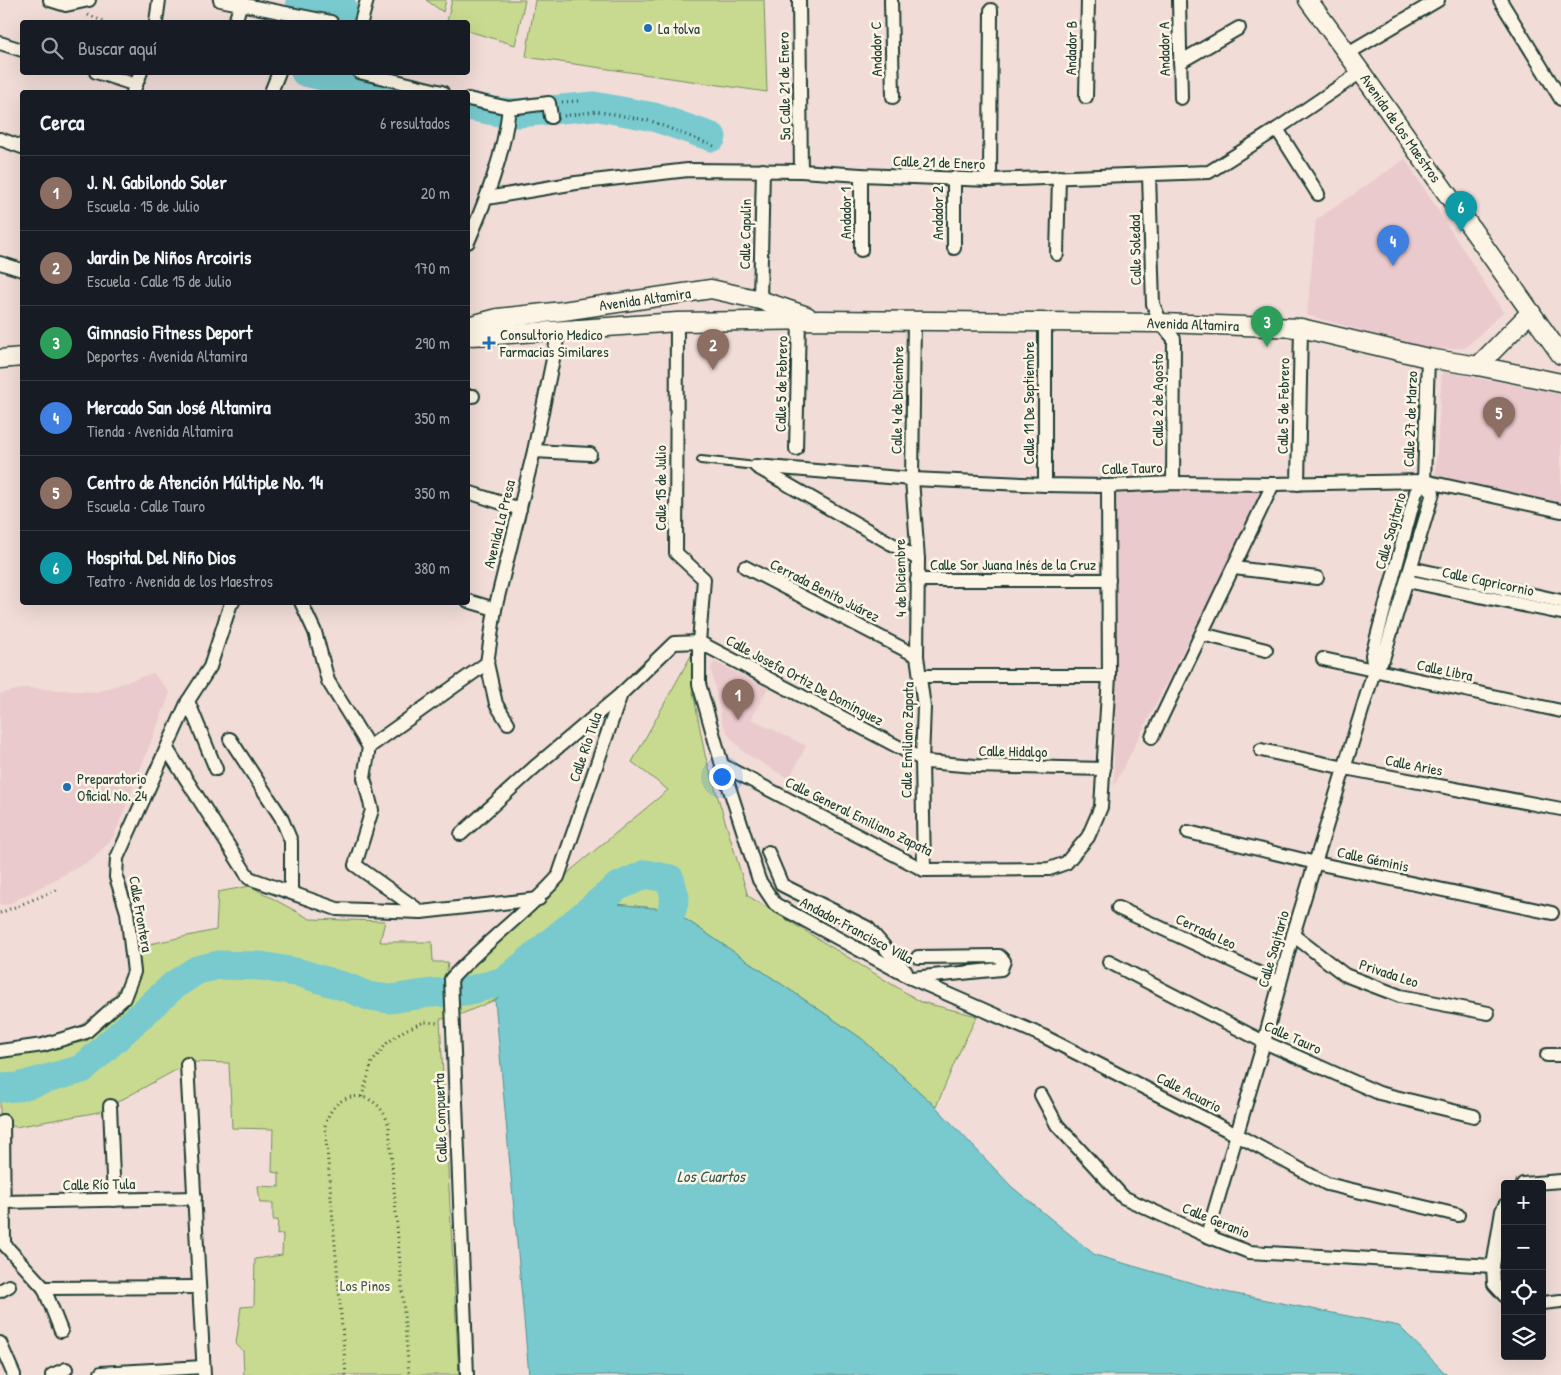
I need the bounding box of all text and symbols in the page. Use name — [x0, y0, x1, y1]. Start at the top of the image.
place label: La tolva — [658, 18, 700, 39]
search box — [20, 20, 470, 75]
street label: Andador C — [865, 21, 887, 77]
street label: Andador B — [1060, 21, 1082, 75]
street label: Andador A — [1153, 21, 1175, 76]
marker: La tolva — [642, 22, 654, 34]
street label: 5a Calle 21 de Enero — [773, 32, 795, 140]
icon: search — [38, 34, 66, 62]
text: Buscar aquí — [78, 35, 157, 61]
street label: Avenida de los Maestros — [1356, 69, 1447, 187]
text: Cerca — [40, 108, 84, 137]
text: 6 resultados — [380, 112, 450, 134]
street label: Calle 21 de Enero — [892, 150, 986, 174]
text: J. N. Gabilondo Soler — [87, 169, 227, 195]
text: 1 — [53, 182, 59, 204]
text: 20 m — [421, 182, 450, 204]
street label: Andador 2 — [927, 186, 948, 240]
street label: Andador 1 — [835, 187, 856, 239]
pin: 6 — [1445, 191, 1477, 232]
text: Escuela · 15 de Julio — [87, 195, 199, 217]
street label: Calle Capulín — [734, 198, 756, 269]
street label: Calle Soledad — [1124, 214, 1146, 285]
pin: 4 — [1377, 225, 1409, 266]
text: Jardin De Niños Arcoiris — [87, 244, 251, 270]
text: 2 — [52, 257, 60, 279]
text: 170 m — [415, 257, 450, 279]
text: Escuela · Calle 15 de Julio — [87, 270, 231, 292]
street label: Avenida Altamira — [598, 282, 692, 316]
pin: 3 — [1251, 306, 1283, 347]
street label: Avenida Altamira — [1147, 312, 1240, 336]
text: Gimnasio Fitness Deport — [87, 319, 252, 345]
place label: Consultorio Medico Farmacias Similares — [499, 324, 609, 362]
pin: 2 — [697, 329, 729, 370]
text: 3 — [52, 332, 60, 354]
text: 290 m — [415, 332, 450, 354]
marker: Consultorio Medico Farmacias Similares — [482, 336, 496, 350]
street label: Calle 5 de Febrero — [770, 336, 792, 432]
street label: Calle 11 De Septiembre — [1018, 342, 1039, 464]
text: Deportes · Avenida Altamira — [87, 345, 247, 367]
street label: Calle 4 de Diciembre — [886, 346, 908, 454]
street label: Calle 2 de Agosto — [1147, 354, 1168, 446]
street label: Calle 5 de Febrero — [1272, 358, 1294, 454]
street label: Calle 27 de Marzo — [1398, 371, 1422, 467]
text: Mercado San José Altamira — [87, 394, 271, 420]
pin: 5 — [1483, 397, 1515, 438]
text: 4 — [53, 407, 59, 429]
text: 350 m — [414, 407, 450, 429]
text: Tienda · Avenida Altamira — [87, 420, 233, 442]
street label: Calle 15 de Julio — [650, 445, 671, 531]
street label: Calle Tauro — [1101, 456, 1163, 480]
text: Centro de Atención Múltiple No. 14 — [87, 469, 323, 495]
street label: Avenida La Presa — [478, 478, 520, 570]
text: 5 — [53, 482, 59, 504]
text: 350 m — [414, 482, 450, 504]
street label: Calle Sagitario — [1369, 490, 1411, 572]
text: Escuela · Calle Tauro — [87, 495, 205, 517]
street label: 4 de Diciembre — [889, 539, 911, 617]
text: Hospital Del Niño Dios — [87, 544, 236, 570]
street label: Cerrada Benito Juárez — [766, 553, 884, 627]
street label: Calle Sor Juana Inés de la Cruz — [930, 554, 1097, 575]
text: 6 — [53, 557, 59, 579]
text: 380 m — [414, 557, 450, 579]
street label: Calle Capricornio — [1440, 561, 1536, 601]
text: Teatro · Avenida de los Maestros — [87, 570, 273, 592]
street label: Calle Josefa Ortiz De Domínguez — [723, 629, 888, 731]
street label: Calle Libra — [1415, 654, 1475, 686]
pin: 1 — [722, 679, 754, 720]
street label: Calle Emiliano Zapata — [895, 681, 919, 798]
street label: Calle Río Tula — [563, 709, 607, 785]
street label: Calle Hidalgo — [978, 740, 1048, 762]
street label: Calle Aries — [1383, 749, 1445, 781]
your location — [709, 764, 735, 790]
place label: Preparatorio Oficial No. 24 — [77, 768, 148, 806]
street label: Calle General Emiliano Zapata — [782, 771, 936, 861]
marker: Preparatorio Oficial No. 24 — [61, 781, 73, 793]
street label: Calle Géminis — [1335, 841, 1411, 877]
street label: Calle Frontera — [124, 874, 158, 954]
street label: Andador Francisco Villa — [797, 891, 917, 969]
street label: Cerrada Leo — [1172, 908, 1240, 954]
street label: Calle Sagitario — [1252, 908, 1294, 990]
street label: Privada Leo — [1357, 954, 1421, 992]
street label: Calle Tauro — [1261, 1015, 1325, 1059]
street label: Calle Acuario — [1153, 1067, 1225, 1117]
street label: Calle Compuerta — [428, 1073, 452, 1163]
water label: Los Cuartos — [677, 1165, 747, 1187]
street label: Calle Río Tula — [63, 1173, 136, 1195]
map controls — [1501, 1180, 1546, 1360]
button: + — [1501, 1180, 1546, 1225]
street label: Calle Geranio — [1179, 1197, 1253, 1243]
button: − — [1501, 1225, 1546, 1270]
button: locate — [1501, 1270, 1546, 1315]
park label: Los Pinos — [340, 1275, 390, 1296]
button: layers — [1501, 1315, 1546, 1360]

